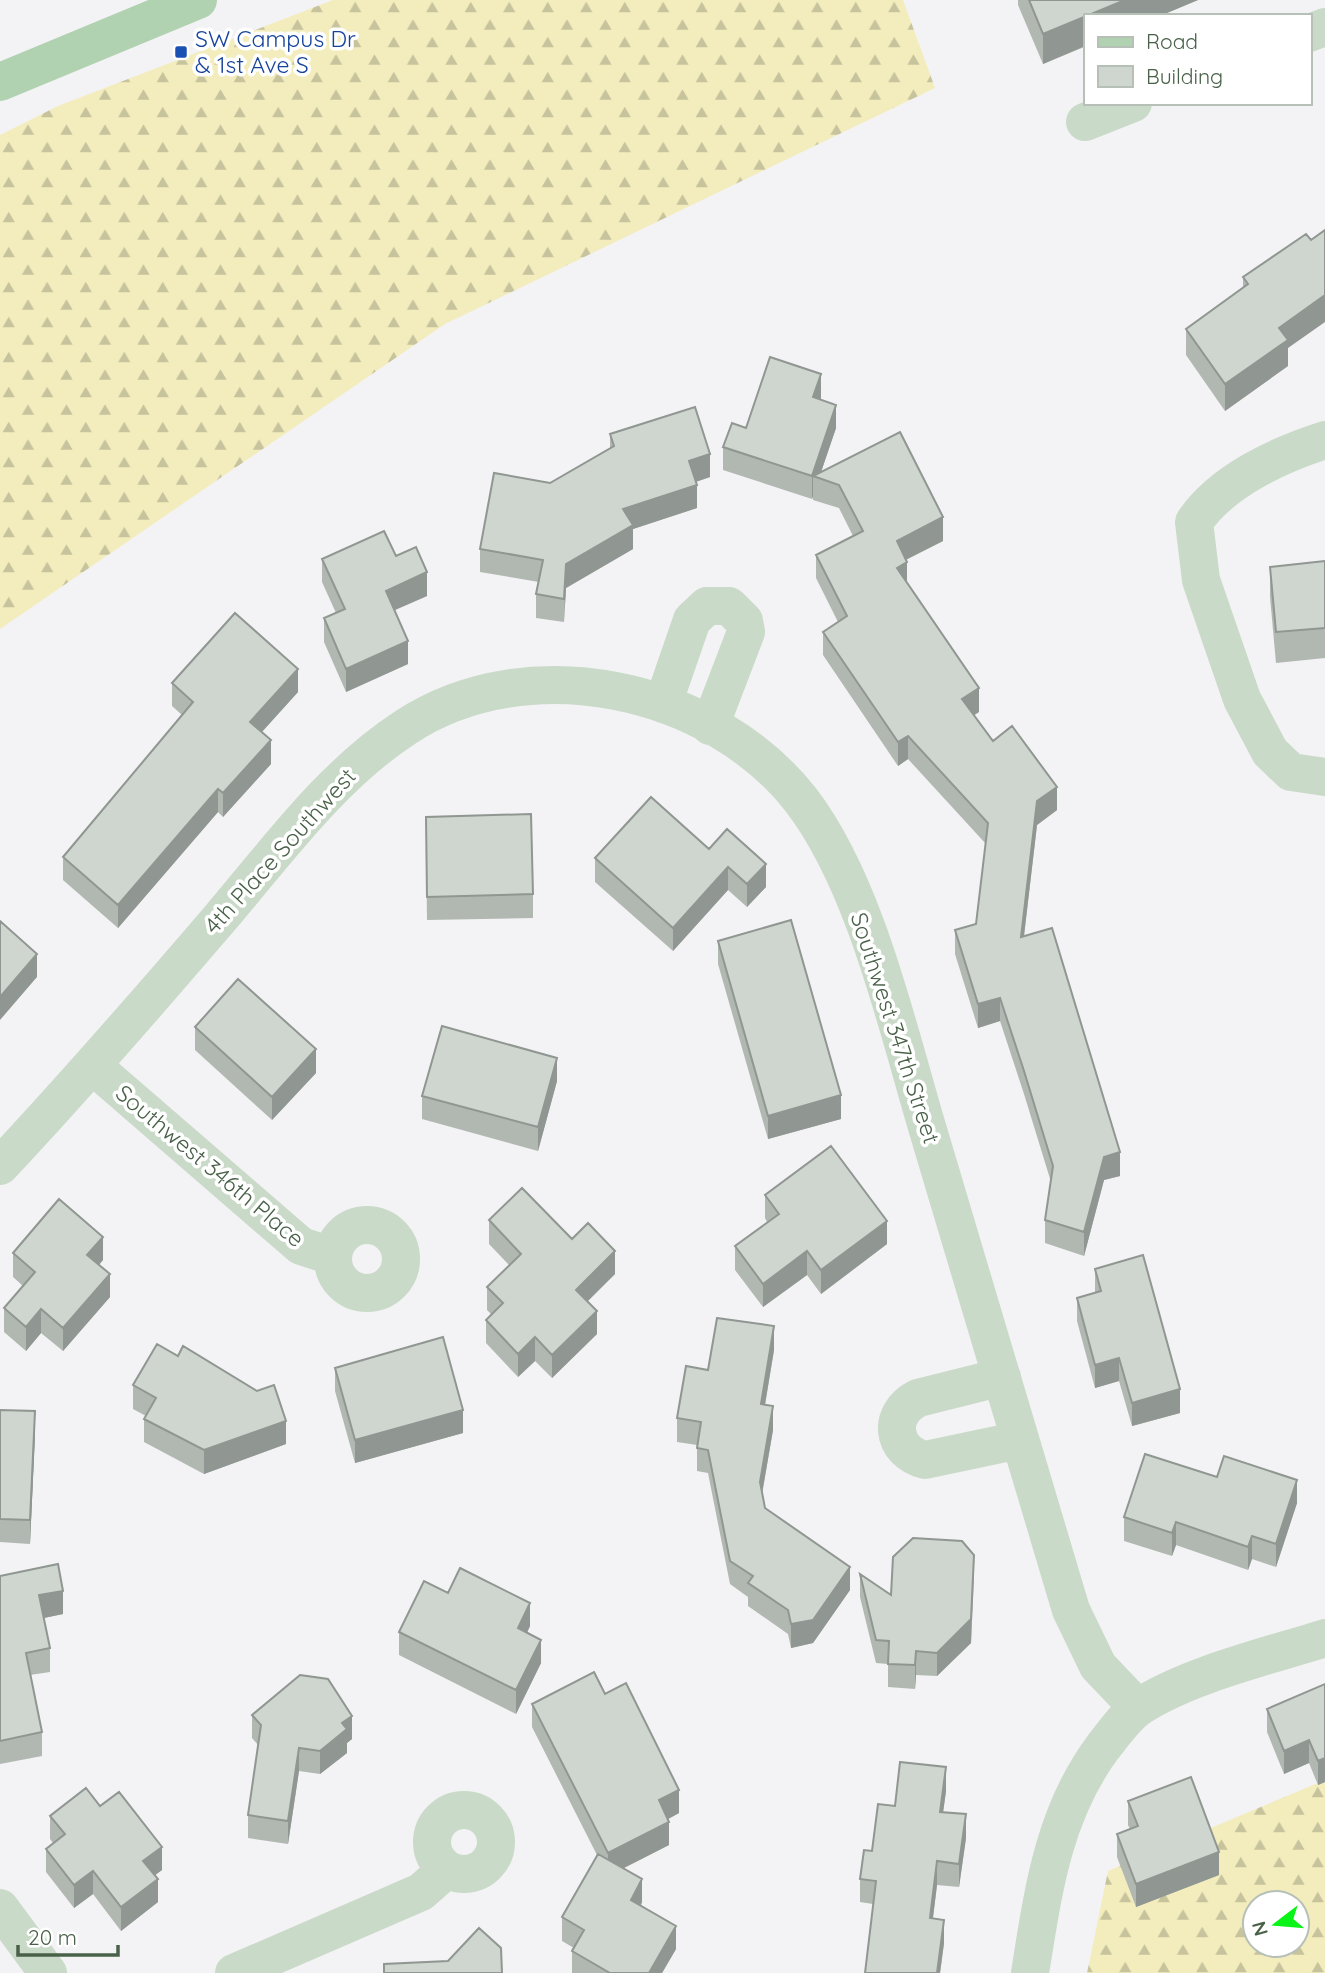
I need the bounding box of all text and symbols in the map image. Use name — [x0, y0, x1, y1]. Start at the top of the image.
legend — [1084, 14, 1311, 105]
place label: SW Campus Dr & 1st Ave S — [195, 24, 356, 79]
text: Road — [1146, 28, 1198, 54]
marker: SW Campus Dr & 1st Ave S — [173, 44, 189, 60]
text: Building — [1146, 63, 1223, 89]
street label: 4th Place Southwest — [198, 762, 362, 940]
street label: Southwest 347th Street — [844, 909, 947, 1147]
street label: Southwest 346th Place — [110, 1078, 311, 1253]
north arrow — [1241, 1889, 1311, 1959]
scale bar — [18, 1913, 117, 1957]
text: N — [1246, 1919, 1273, 1939]
text: 20 m — [28, 1924, 77, 1950]

